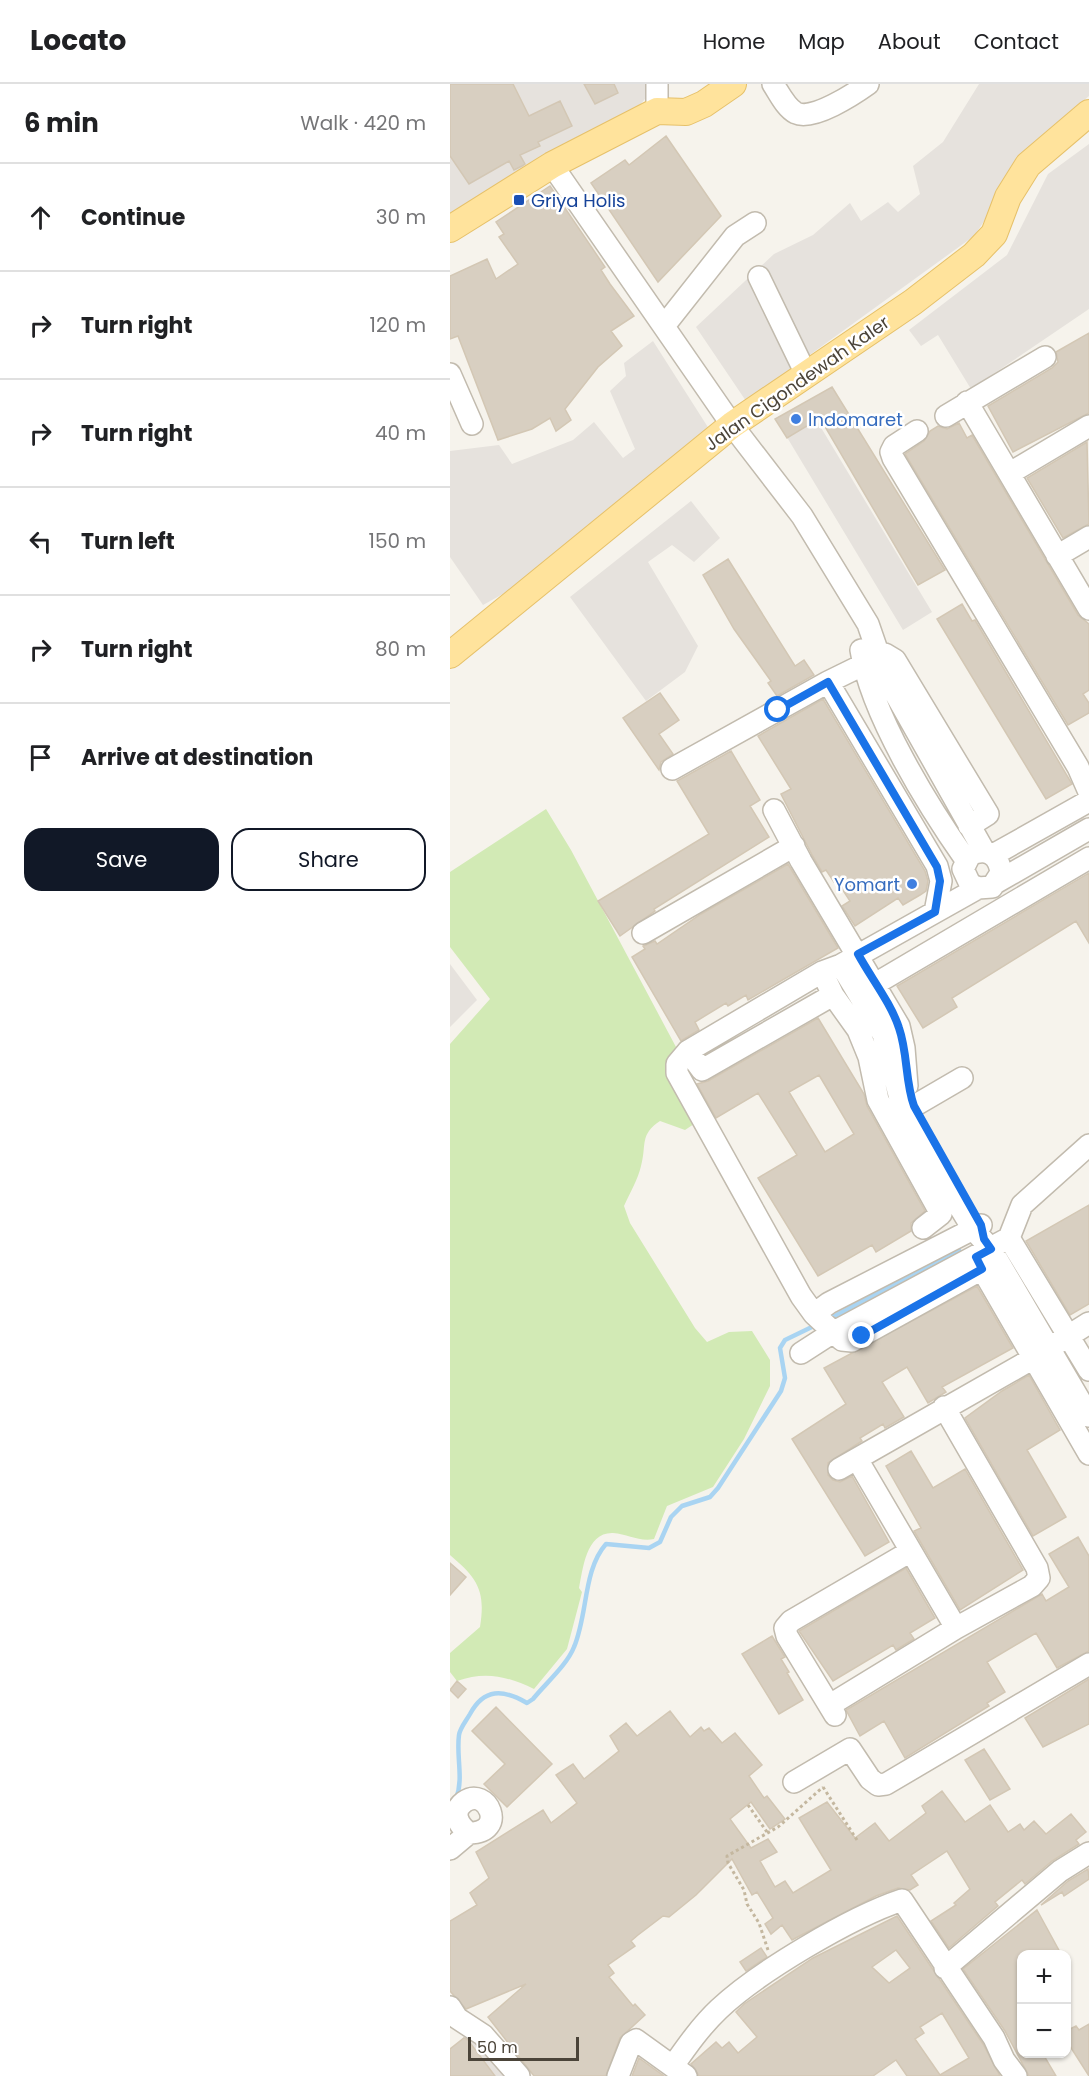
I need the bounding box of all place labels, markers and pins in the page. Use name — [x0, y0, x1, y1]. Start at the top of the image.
place label: Griya Holis — [531, 188, 625, 213]
marker: Griya Holis — [512, 193, 526, 207]
place label: Indomaret — [808, 407, 903, 432]
marker: Indomaret — [789, 412, 803, 426]
place label: Yomart — [834, 872, 900, 897]
marker: Yomart — [905, 877, 919, 891]

